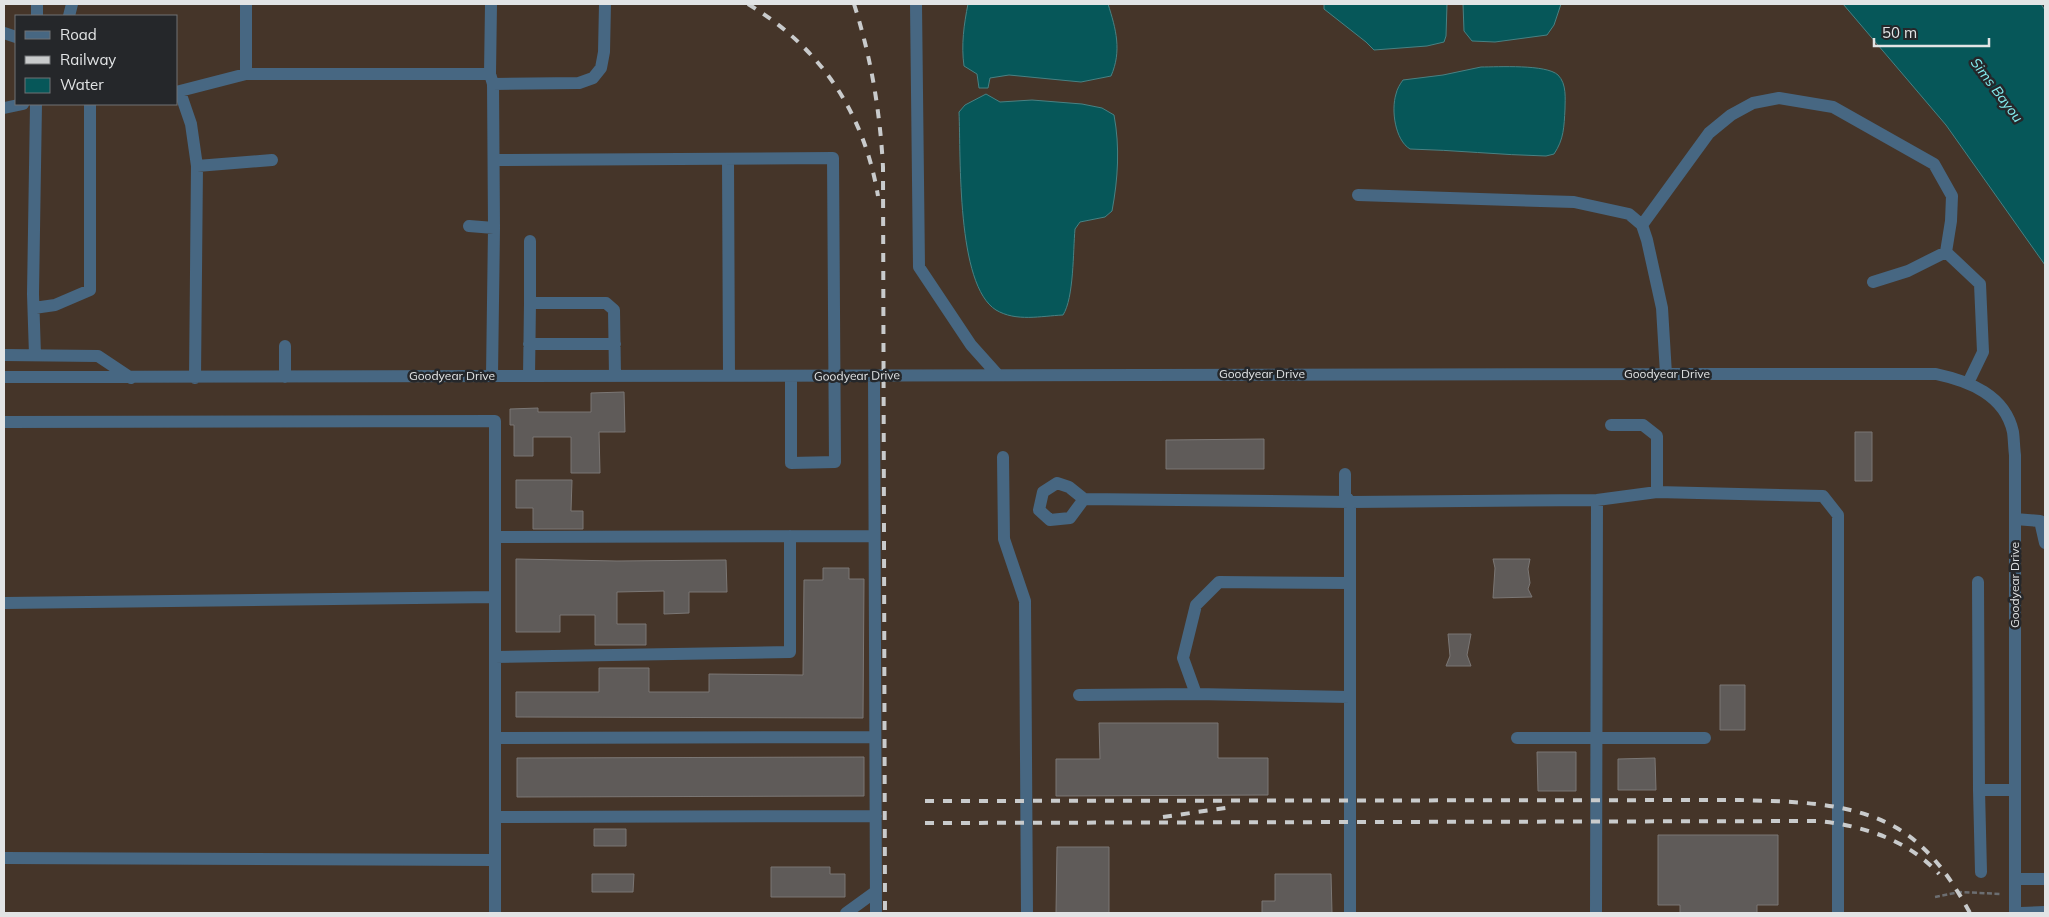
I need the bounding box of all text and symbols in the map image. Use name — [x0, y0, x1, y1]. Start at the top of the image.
legend — [15, 15, 178, 105]
scale bar — [1874, 15, 1989, 47]
text: 50 m — [1882, 23, 1917, 42]
text: Road — [60, 25, 97, 44]
text: Railway — [60, 50, 116, 69]
water label: Sims Bayou — [1967, 54, 2027, 126]
text: Water — [60, 75, 104, 94]
street label: Goodyear Drive — [1219, 366, 1305, 381]
street label: Goodyear Drive — [1624, 366, 1710, 381]
street label: Goodyear Drive — [814, 367, 900, 384]
street label: Goodyear Drive — [409, 368, 495, 383]
street label: Goodyear Drive — [2007, 542, 2022, 628]

